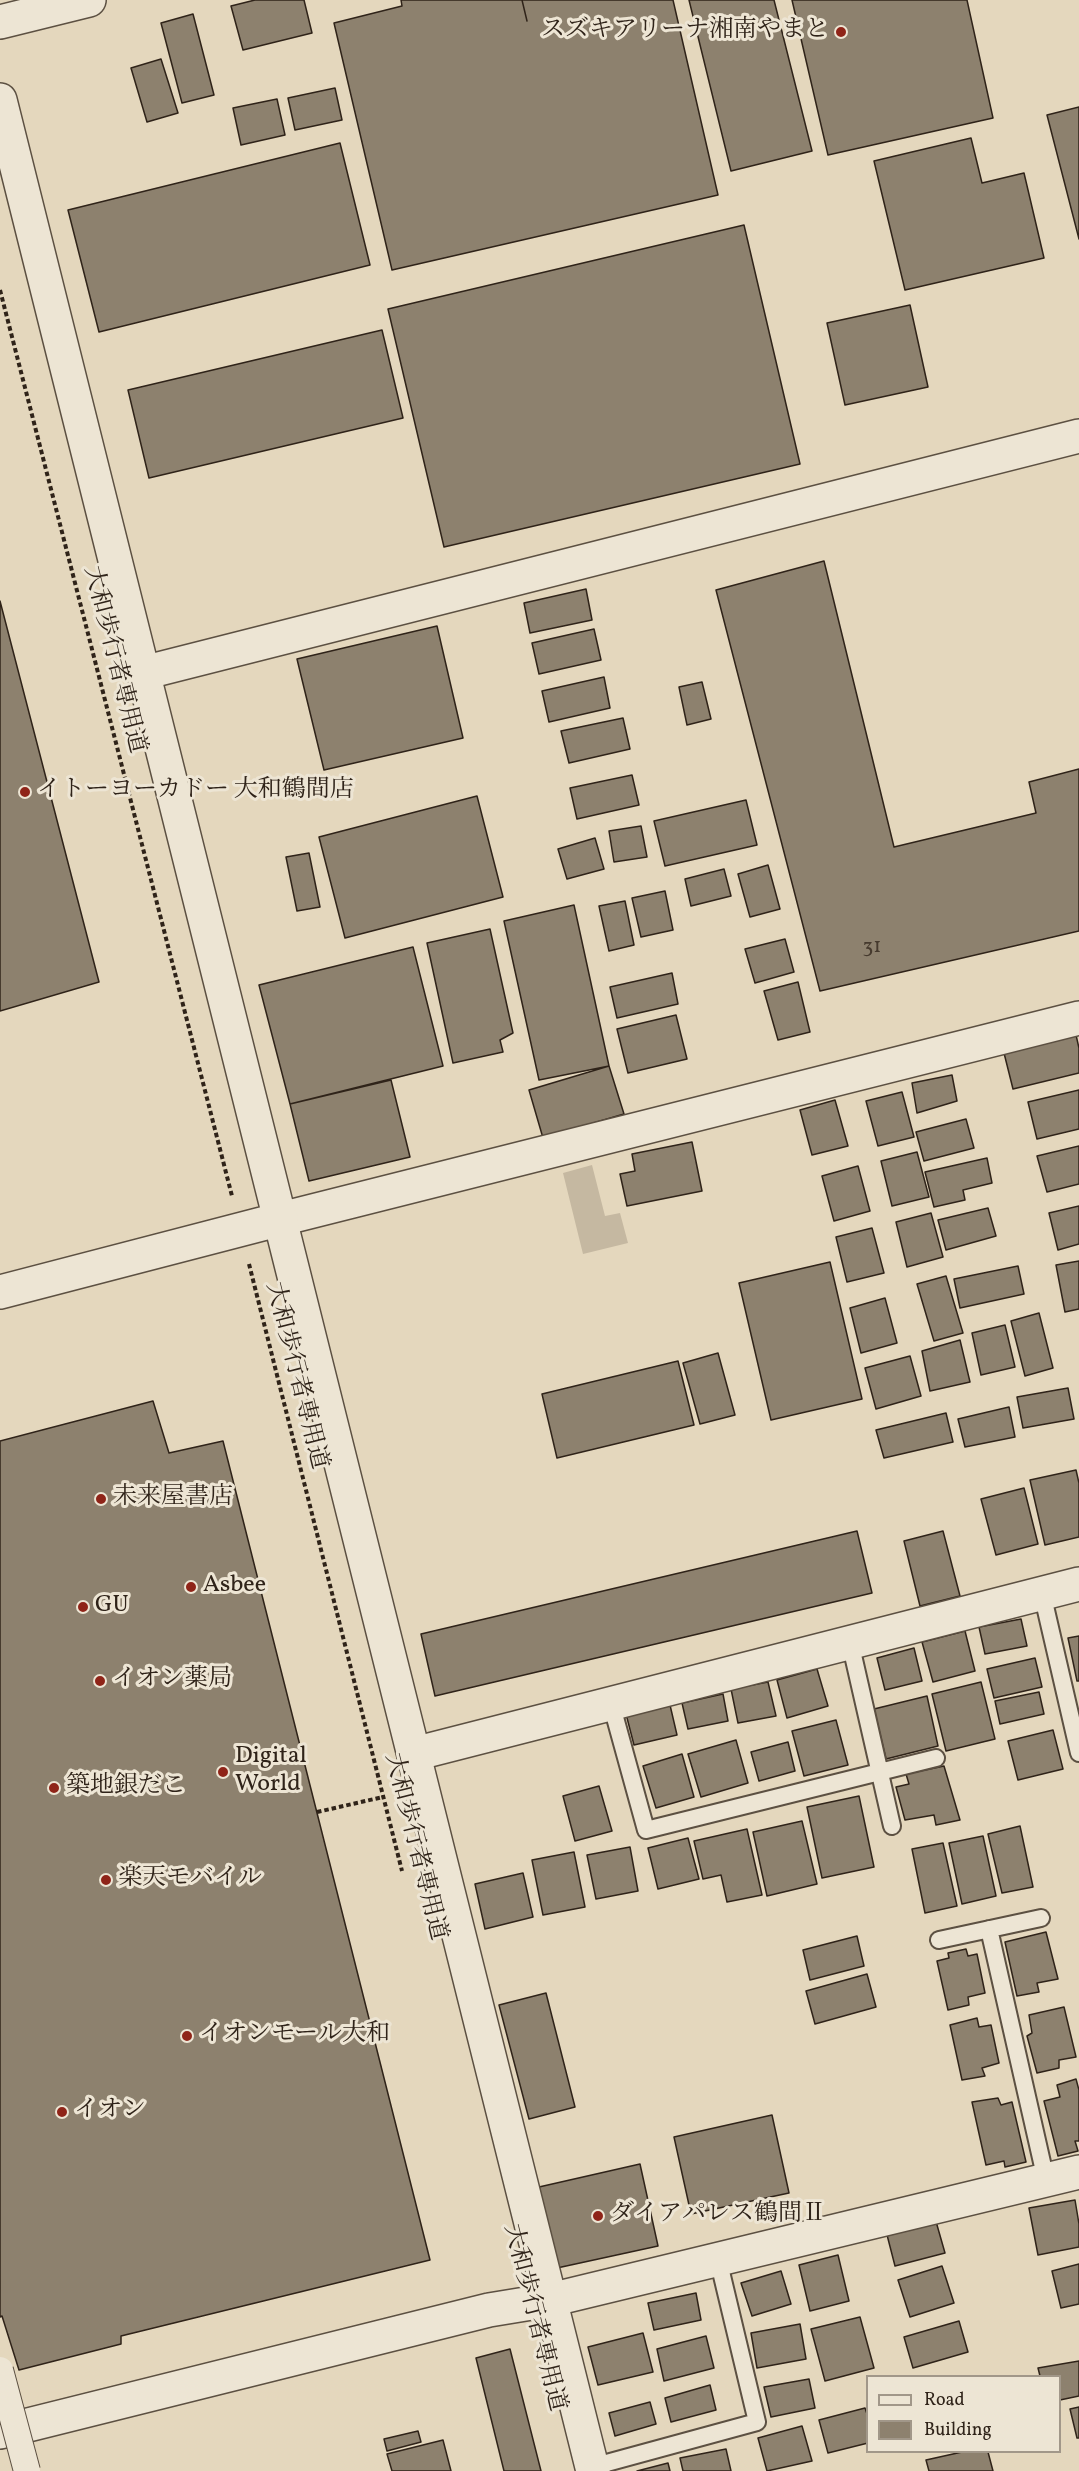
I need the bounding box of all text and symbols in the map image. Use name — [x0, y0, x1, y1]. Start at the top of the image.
place label: スズキアリーナ湘南やまと — [541, 18, 829, 46]
marker: スズキアリーナ湘南やまと — [834, 25, 848, 39]
street label: 大和歩行者専用道 — [76, 563, 150, 757]
place label: イトーヨーカドー 大和鶴間店 — [37, 778, 354, 806]
marker: イトーヨーカドー 大和鶴間店 — [18, 785, 32, 799]
house number: 31 — [863, 935, 881, 961]
street label: 大和歩行者専用道 — [258, 1279, 332, 1473]
place label: 未来屋書店 — [113, 1485, 233, 1513]
marker: 未来屋書店 — [94, 1492, 108, 1506]
place label: Asbee — [203, 1573, 266, 1601]
marker: Asbee — [184, 1580, 198, 1594]
place label: GU — [95, 1593, 129, 1621]
marker: GU — [76, 1600, 90, 1614]
place label: イオン薬局 — [112, 1667, 232, 1695]
marker: イオン薬局 — [93, 1674, 107, 1688]
place label: Digital World — [235, 1744, 307, 1800]
street label: 大和歩行者専用道 — [377, 1750, 451, 1944]
marker: Digital World — [216, 1765, 230, 1779]
place label: 築地銀だこ — [66, 1774, 186, 1802]
marker: 築地銀だこ — [47, 1781, 61, 1795]
place label: 楽天モバイル — [118, 1866, 262, 1894]
marker: 楽天モバイル — [99, 1873, 113, 1887]
place label: イオンモール大和 — [199, 2022, 390, 2050]
marker: イオンモール大和 — [180, 2029, 194, 2043]
place label: イオン — [74, 2098, 146, 2126]
marker: イオン — [55, 2105, 69, 2119]
place label: ダイアパレス鶴間Ⅱ — [610, 2202, 826, 2230]
marker: ダイアパレス鶴間Ⅱ — [591, 2209, 605, 2223]
street label: 大和歩行者専用道 — [496, 2221, 570, 2415]
legend — [866, 2375, 1061, 2453]
text: Road — [924, 2388, 965, 2413]
text: Building — [924, 2418, 992, 2443]

